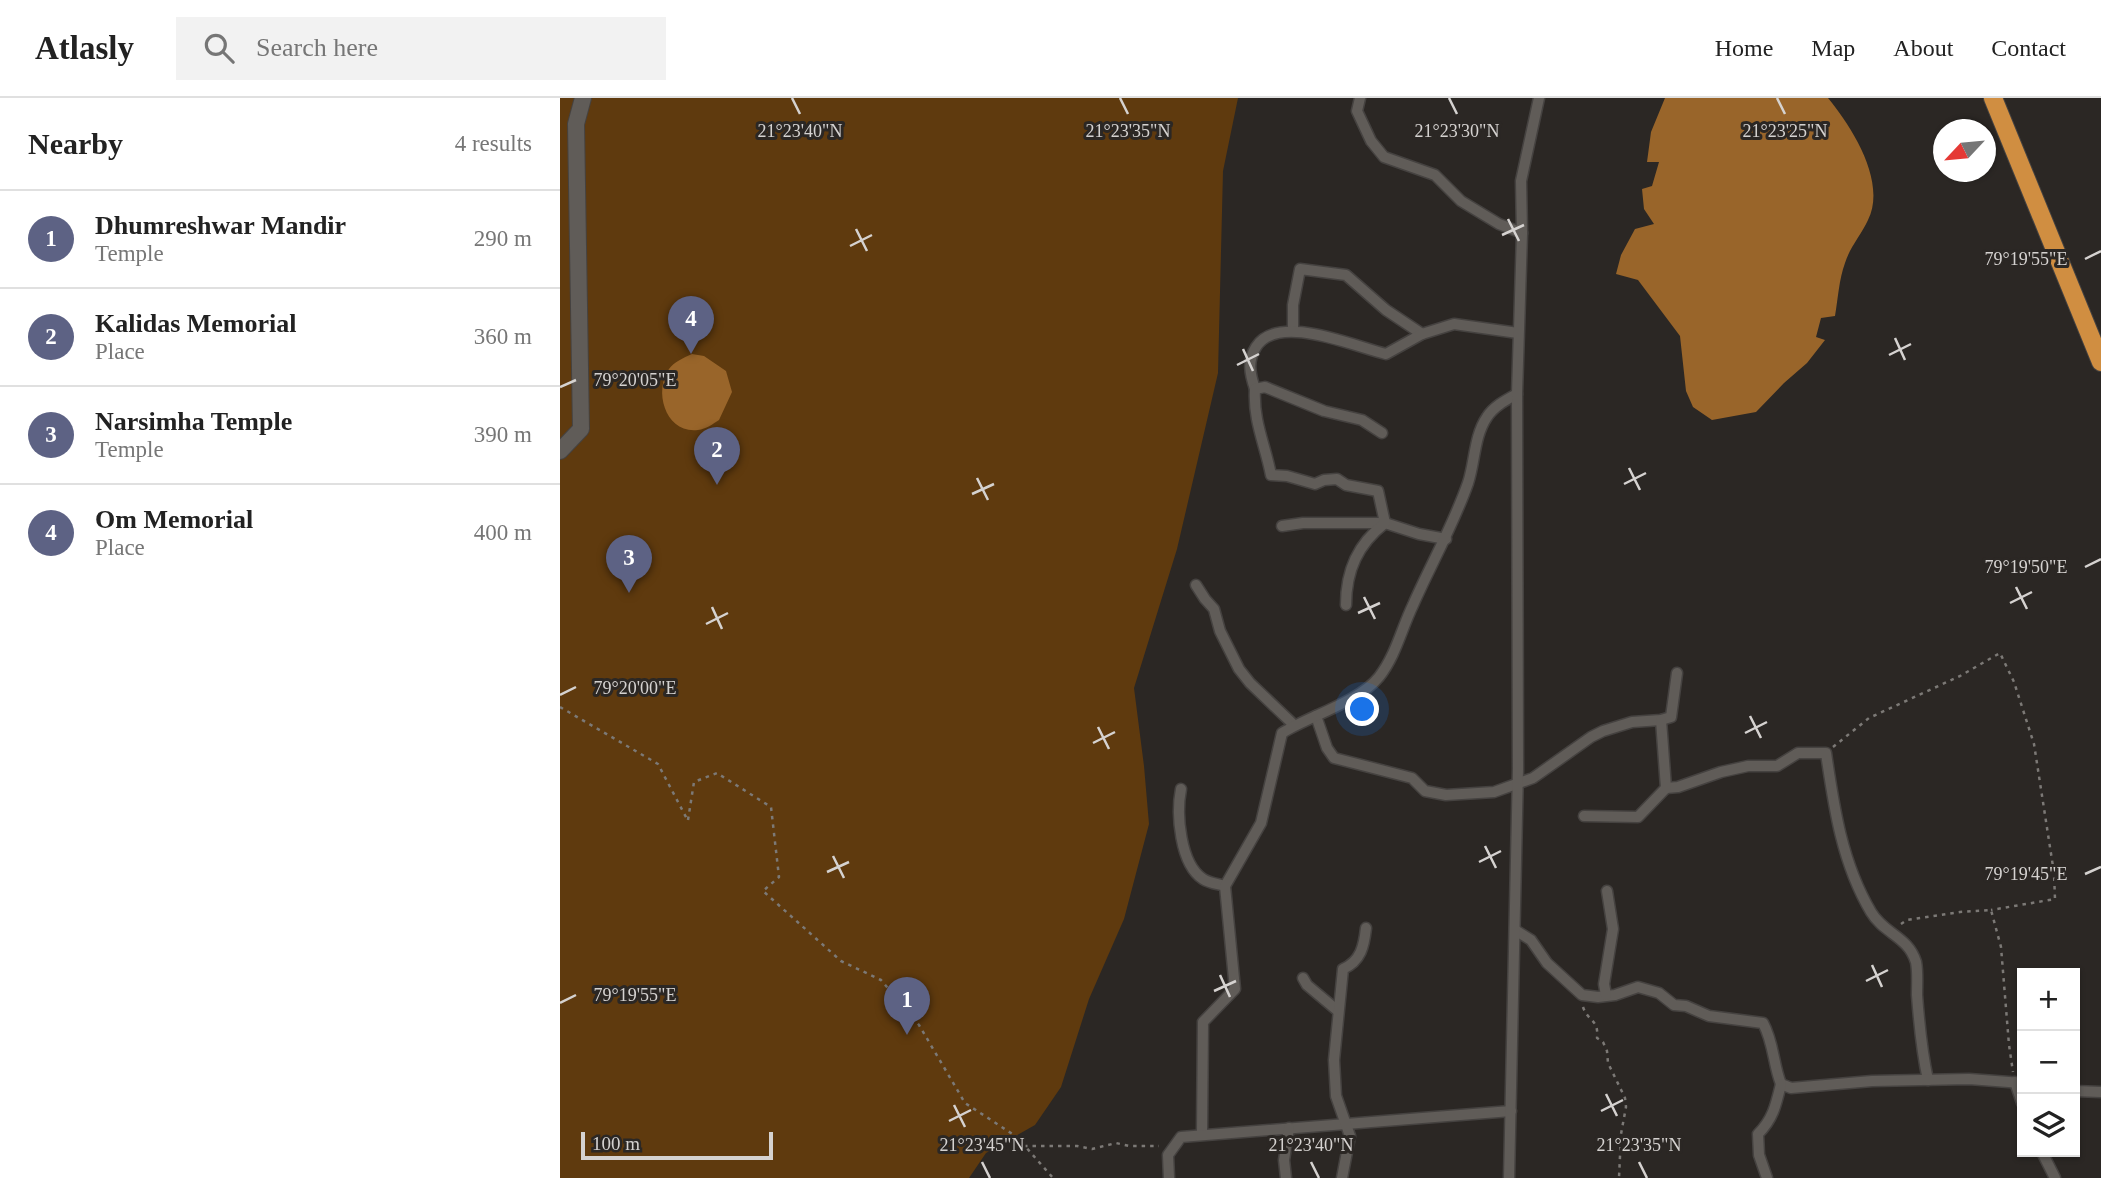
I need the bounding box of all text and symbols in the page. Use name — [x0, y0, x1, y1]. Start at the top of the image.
search box — [176, 17, 666, 80]
icon: search — [200, 29, 238, 67]
text: Atlasly — [35, 30, 134, 66]
text: Search here — [256, 33, 378, 62]
text: Home — [1715, 35, 1773, 61]
text: Map — [1811, 35, 1855, 61]
text: About — [1893, 35, 1953, 61]
text: Contact — [1991, 35, 2066, 61]
north arrow — [1933, 119, 1996, 182]
text: 21°23'40"N — [758, 121, 842, 141]
text: 21°23'35"N — [1086, 121, 1170, 141]
text: 21°23'30"N — [1415, 121, 1499, 141]
text: 21°23'25"N — [1743, 121, 1827, 141]
text: Nearby — [28, 127, 123, 160]
text: 4 results — [455, 131, 532, 156]
text: Dhumreshwar Mandir — [95, 211, 346, 240]
text: 1 — [45, 226, 57, 251]
text: 290 m — [474, 226, 532, 251]
text: Temple — [95, 241, 164, 266]
text: 79°19'55"E — [1985, 249, 2067, 269]
pin: 4 — [668, 296, 714, 354]
text: Kalidas Memorial — [95, 309, 296, 338]
text: 2 — [45, 324, 57, 349]
text: 360 m — [474, 324, 532, 349]
text: Place — [95, 339, 145, 364]
text: 79°20'05"E — [594, 370, 676, 390]
text: Narsimha Temple — [95, 407, 292, 436]
text: 3 — [45, 422, 57, 447]
text: 390 m — [474, 422, 532, 447]
pin: 2 — [694, 427, 740, 485]
text: Temple — [95, 437, 164, 462]
text: Om Memorial — [95, 505, 253, 534]
text: 4 — [45, 520, 57, 545]
text: 400 m — [474, 520, 532, 545]
text: Place — [95, 535, 145, 560]
pin: 3 — [606, 535, 652, 593]
text: 79°19'50"E — [1985, 557, 2067, 577]
text: 79°20'00"E — [594, 678, 676, 698]
your location — [1345, 692, 1379, 726]
text: 79°19'45"E — [1985, 864, 2067, 884]
map controls — [2017, 968, 2080, 1157]
button: + — [2017, 968, 2080, 1031]
pin: 1 — [884, 977, 930, 1035]
text: 79°19'55"E — [594, 985, 676, 1005]
button: − — [2017, 1031, 2080, 1094]
button: layers — [2017, 1094, 2080, 1157]
scale bar — [581, 1129, 774, 1161]
text: 100 m — [592, 1133, 640, 1154]
text: 21°23'45"N — [940, 1135, 1024, 1155]
text: 21°23'40"N — [1269, 1135, 1353, 1155]
text: 21°23'35"N — [1597, 1135, 1681, 1155]

